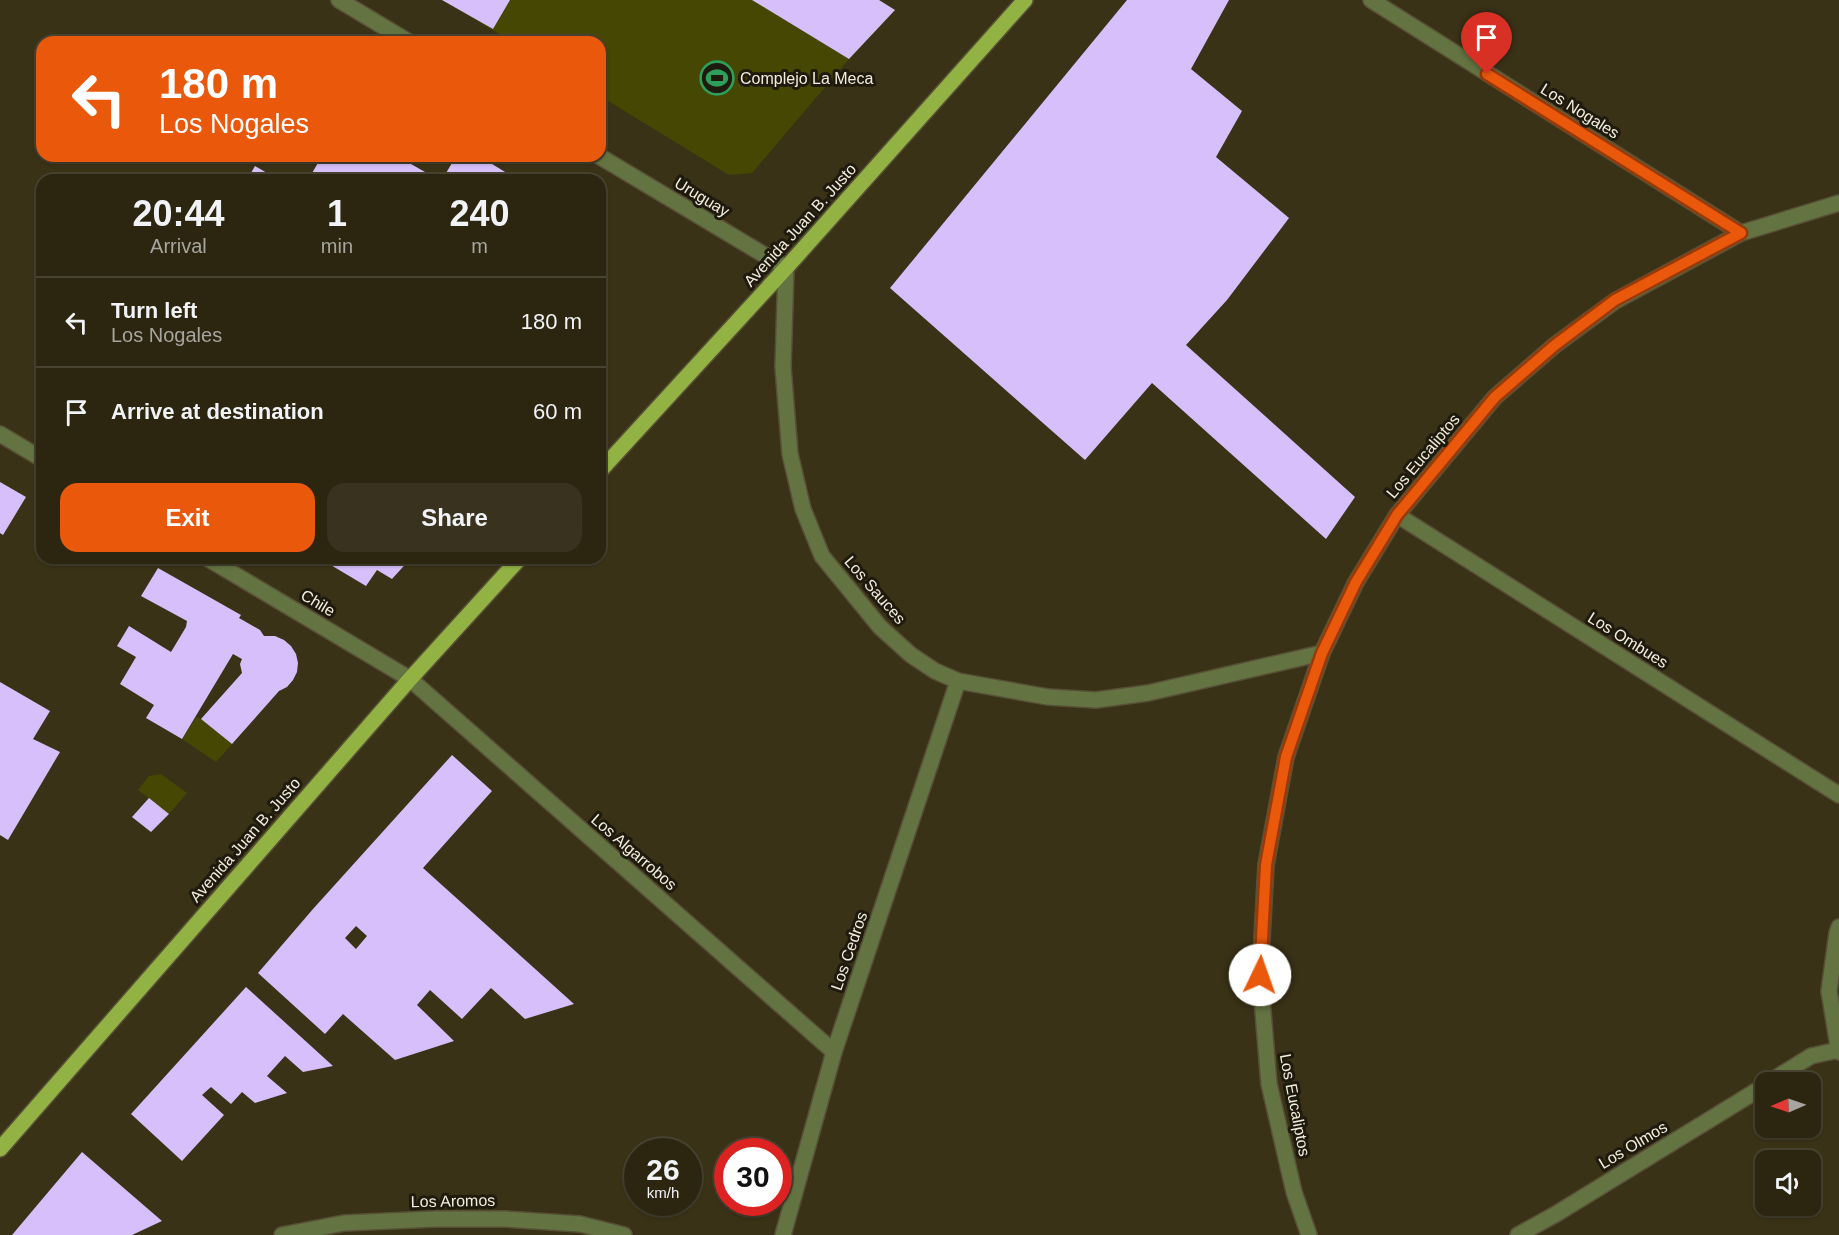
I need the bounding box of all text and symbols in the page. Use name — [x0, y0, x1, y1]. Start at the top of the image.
pin — [1461, 12, 1512, 74]
icon: arrive — [1470, 21, 1503, 54]
icon: left — [60, 60, 138, 138]
text: 180 m — [159, 60, 278, 107]
sports icon: Complejo La Meca — [699, 60, 735, 96]
place label: Complejo La Meca — [740, 70, 874, 87]
street label: Los Nogales — [1538, 80, 1622, 142]
text: Los Nogales — [159, 109, 309, 139]
street label: Avenida Juan B. Justo — [741, 160, 860, 290]
street label: Uruguay — [672, 174, 732, 220]
text: 20:44 — [132, 193, 224, 234]
text: 1 — [327, 193, 347, 234]
text: 240 — [449, 193, 510, 234]
text: Arrival — [150, 235, 207, 257]
text: min — [321, 235, 353, 257]
text: m — [471, 235, 488, 257]
text: Turn left — [111, 298, 197, 323]
icon: left — [60, 306, 93, 339]
text: 180 m — [521, 309, 582, 334]
text: Los Nogales — [111, 324, 222, 346]
icon: arrive — [60, 396, 93, 429]
text: Arrive at destination — [111, 399, 324, 424]
text: 60 m — [533, 399, 582, 424]
street label: Los Eucaliptos — [1383, 411, 1463, 501]
button: Exit — [60, 483, 315, 552]
button: Share — [327, 483, 582, 552]
street label: Los Sauces — [841, 553, 909, 627]
street label: Chile — [298, 586, 338, 620]
street label: Los Ombues — [1585, 609, 1671, 671]
street label: Avenida Juan B. Justo — [186, 774, 304, 906]
street label: Los Algarrobos — [588, 811, 680, 893]
street label: Los Cedros — [828, 910, 870, 992]
position arrow — [1228, 943, 1292, 1007]
street label: Los Eucaliptos — [1277, 1052, 1313, 1158]
north arrow — [1755, 1072, 1821, 1138]
map controls — [1755, 1072, 1821, 1216]
street label: Los Olmos — [1596, 1118, 1670, 1172]
speed limit sign: 30 — [714, 1138, 792, 1216]
button: sound — [1755, 1150, 1821, 1216]
text: 26 — [646, 1153, 680, 1186]
text: km/h — [647, 1184, 679, 1201]
street label: Los Aromos — [411, 1192, 495, 1210]

